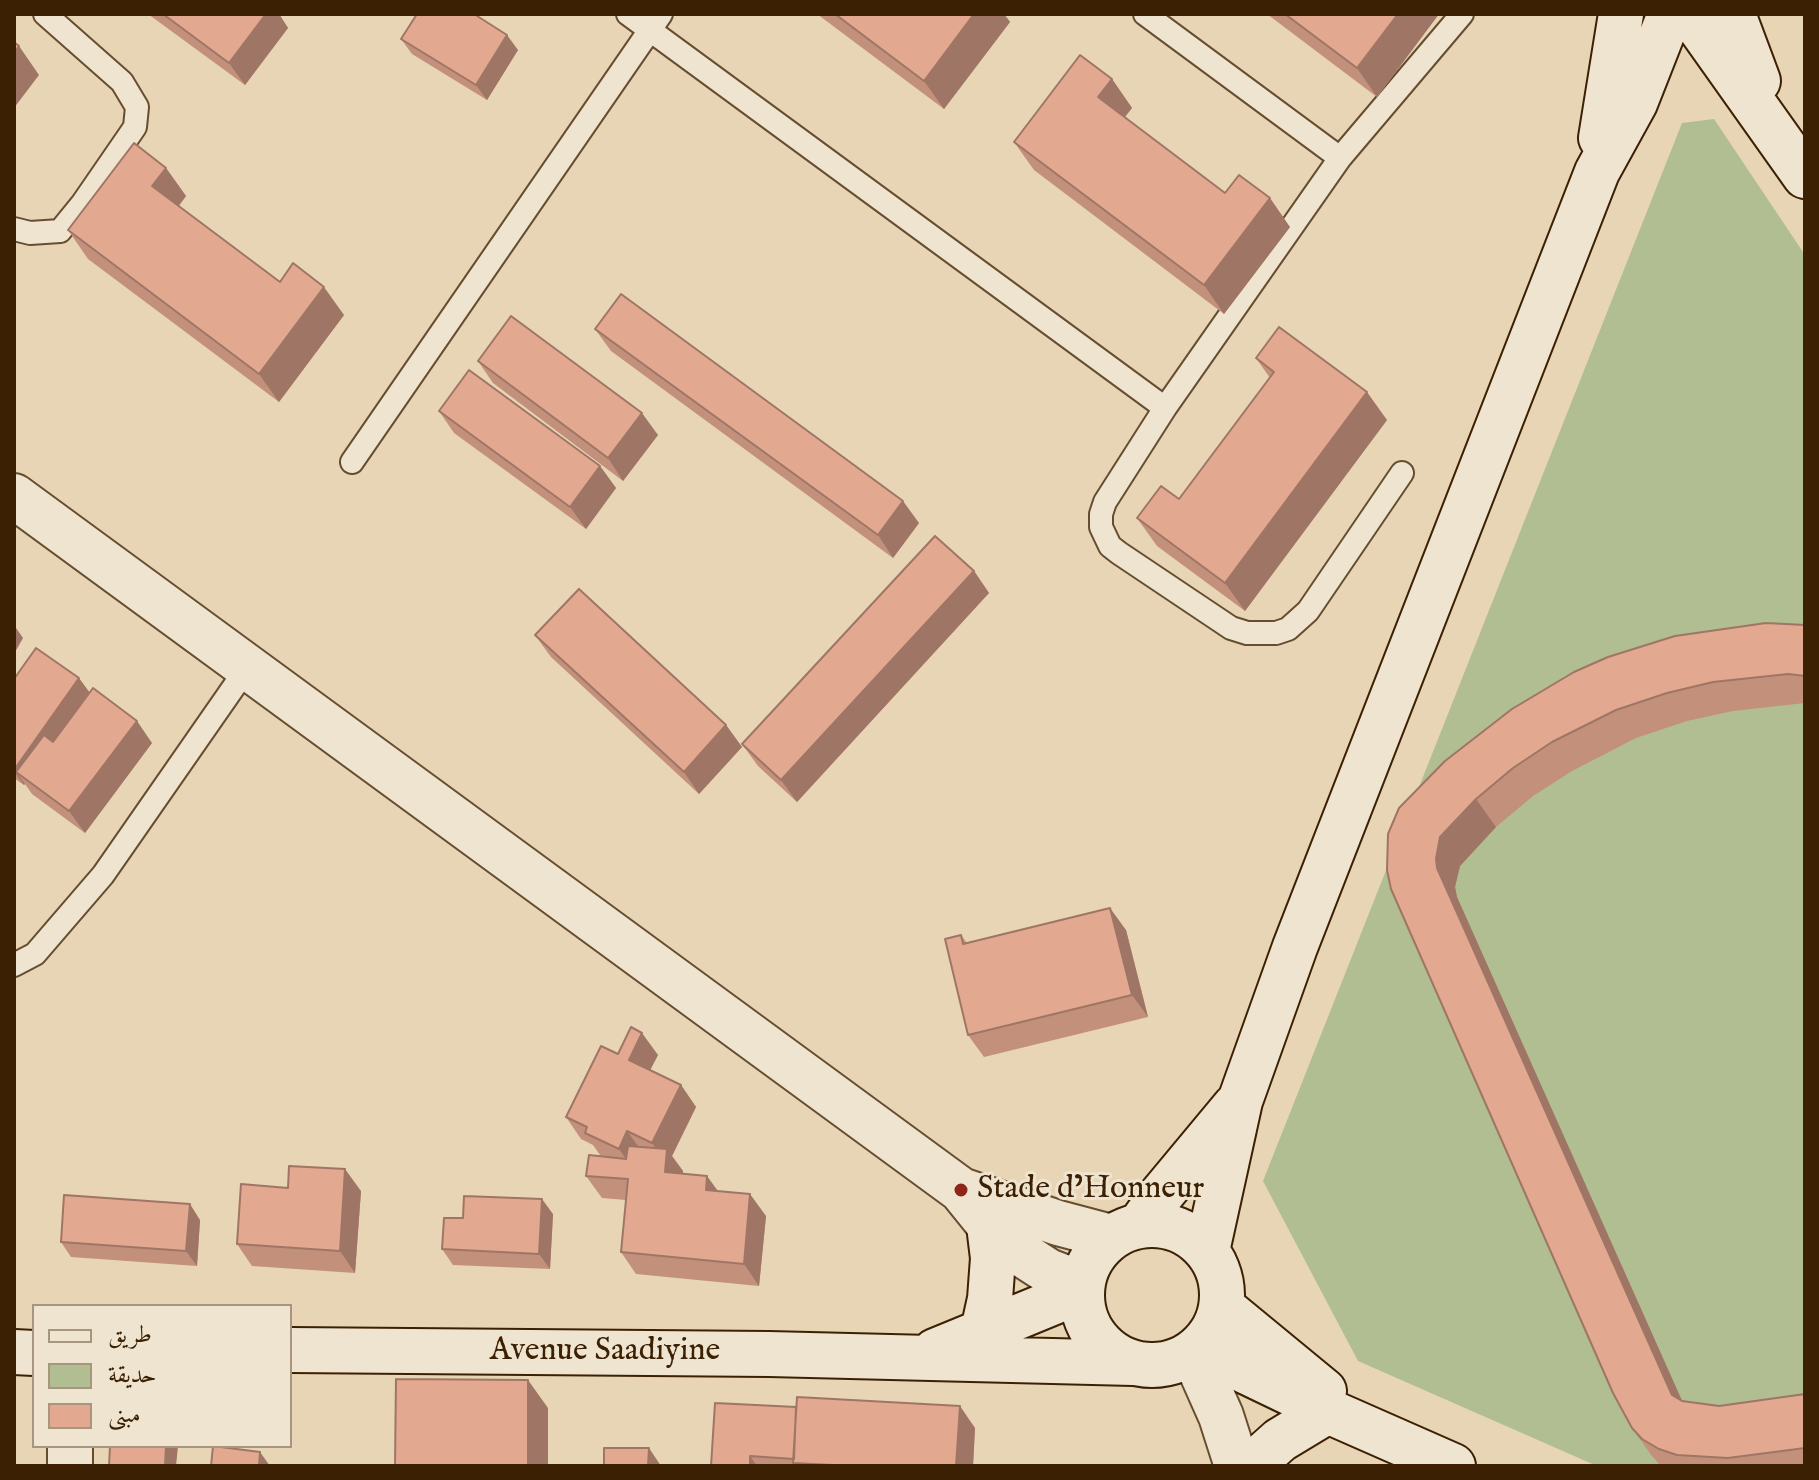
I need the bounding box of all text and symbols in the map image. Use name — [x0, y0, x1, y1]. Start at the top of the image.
place label: Stade d’Honneur — [977, 1171, 1204, 1209]
marker: Stade d’Honneur — [952, 1181, 970, 1199]
legend — [32, 1304, 292, 1448]
text: طريق — [108, 1320, 152, 1351]
street label: Avenue Saadiyine — [490, 1333, 720, 1371]
text: حديقة — [108, 1360, 157, 1391]
text: مبنى — [108, 1400, 141, 1431]

